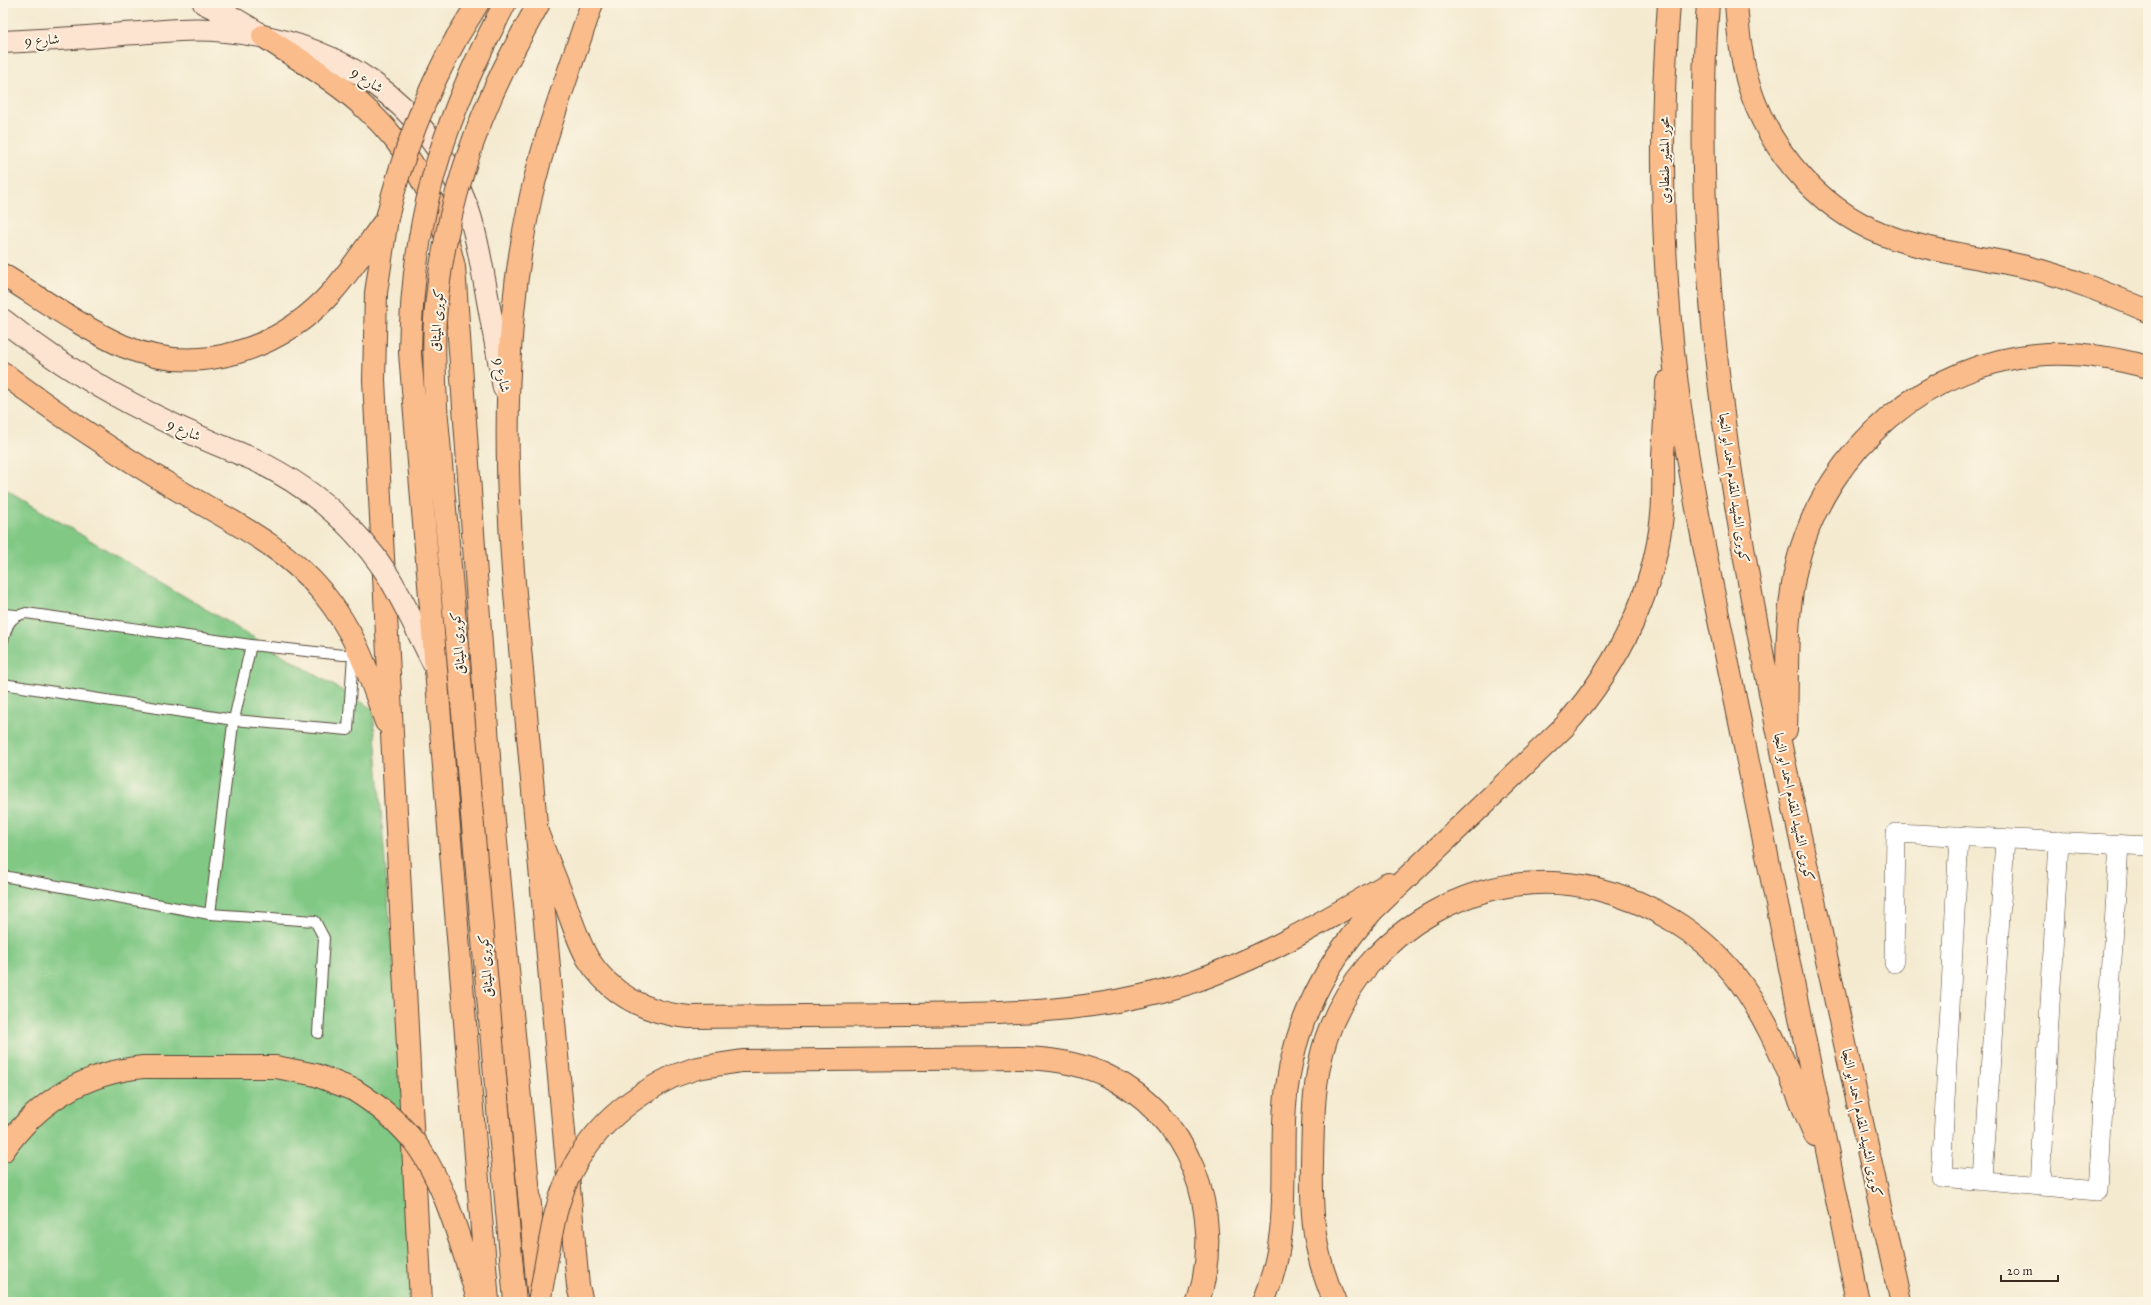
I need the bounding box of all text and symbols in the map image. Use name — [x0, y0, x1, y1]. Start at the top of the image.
street label: شارع 9 — [24, 31, 60, 52]
street label: شارع 9 — [346, 63, 386, 99]
street label: محور المشير طنطاوى — [1656, 116, 1673, 204]
street label: كوبرى الميثاق — [427, 288, 447, 352]
street label: شارع 9 — [487, 356, 514, 394]
street label: كوبرى الشهيد المقدم احمد ابو النجا — [1711, 412, 1753, 565]
street label: شارع 9 — [163, 415, 203, 448]
street label: كوبرى الميثاق — [447, 611, 469, 675]
street label: كوبرى الشهيد المقدم احمد ابو النجا — [1766, 731, 1818, 883]
street label: كوبرى الميثاق — [475, 934, 497, 998]
street label: كوبرى الشهيد المقدم احمد ابو النجا — [1834, 1047, 1886, 1199]
scale bar — [2001, 1257, 2058, 1283]
text: 20 m — [2007, 1264, 2033, 1278]

